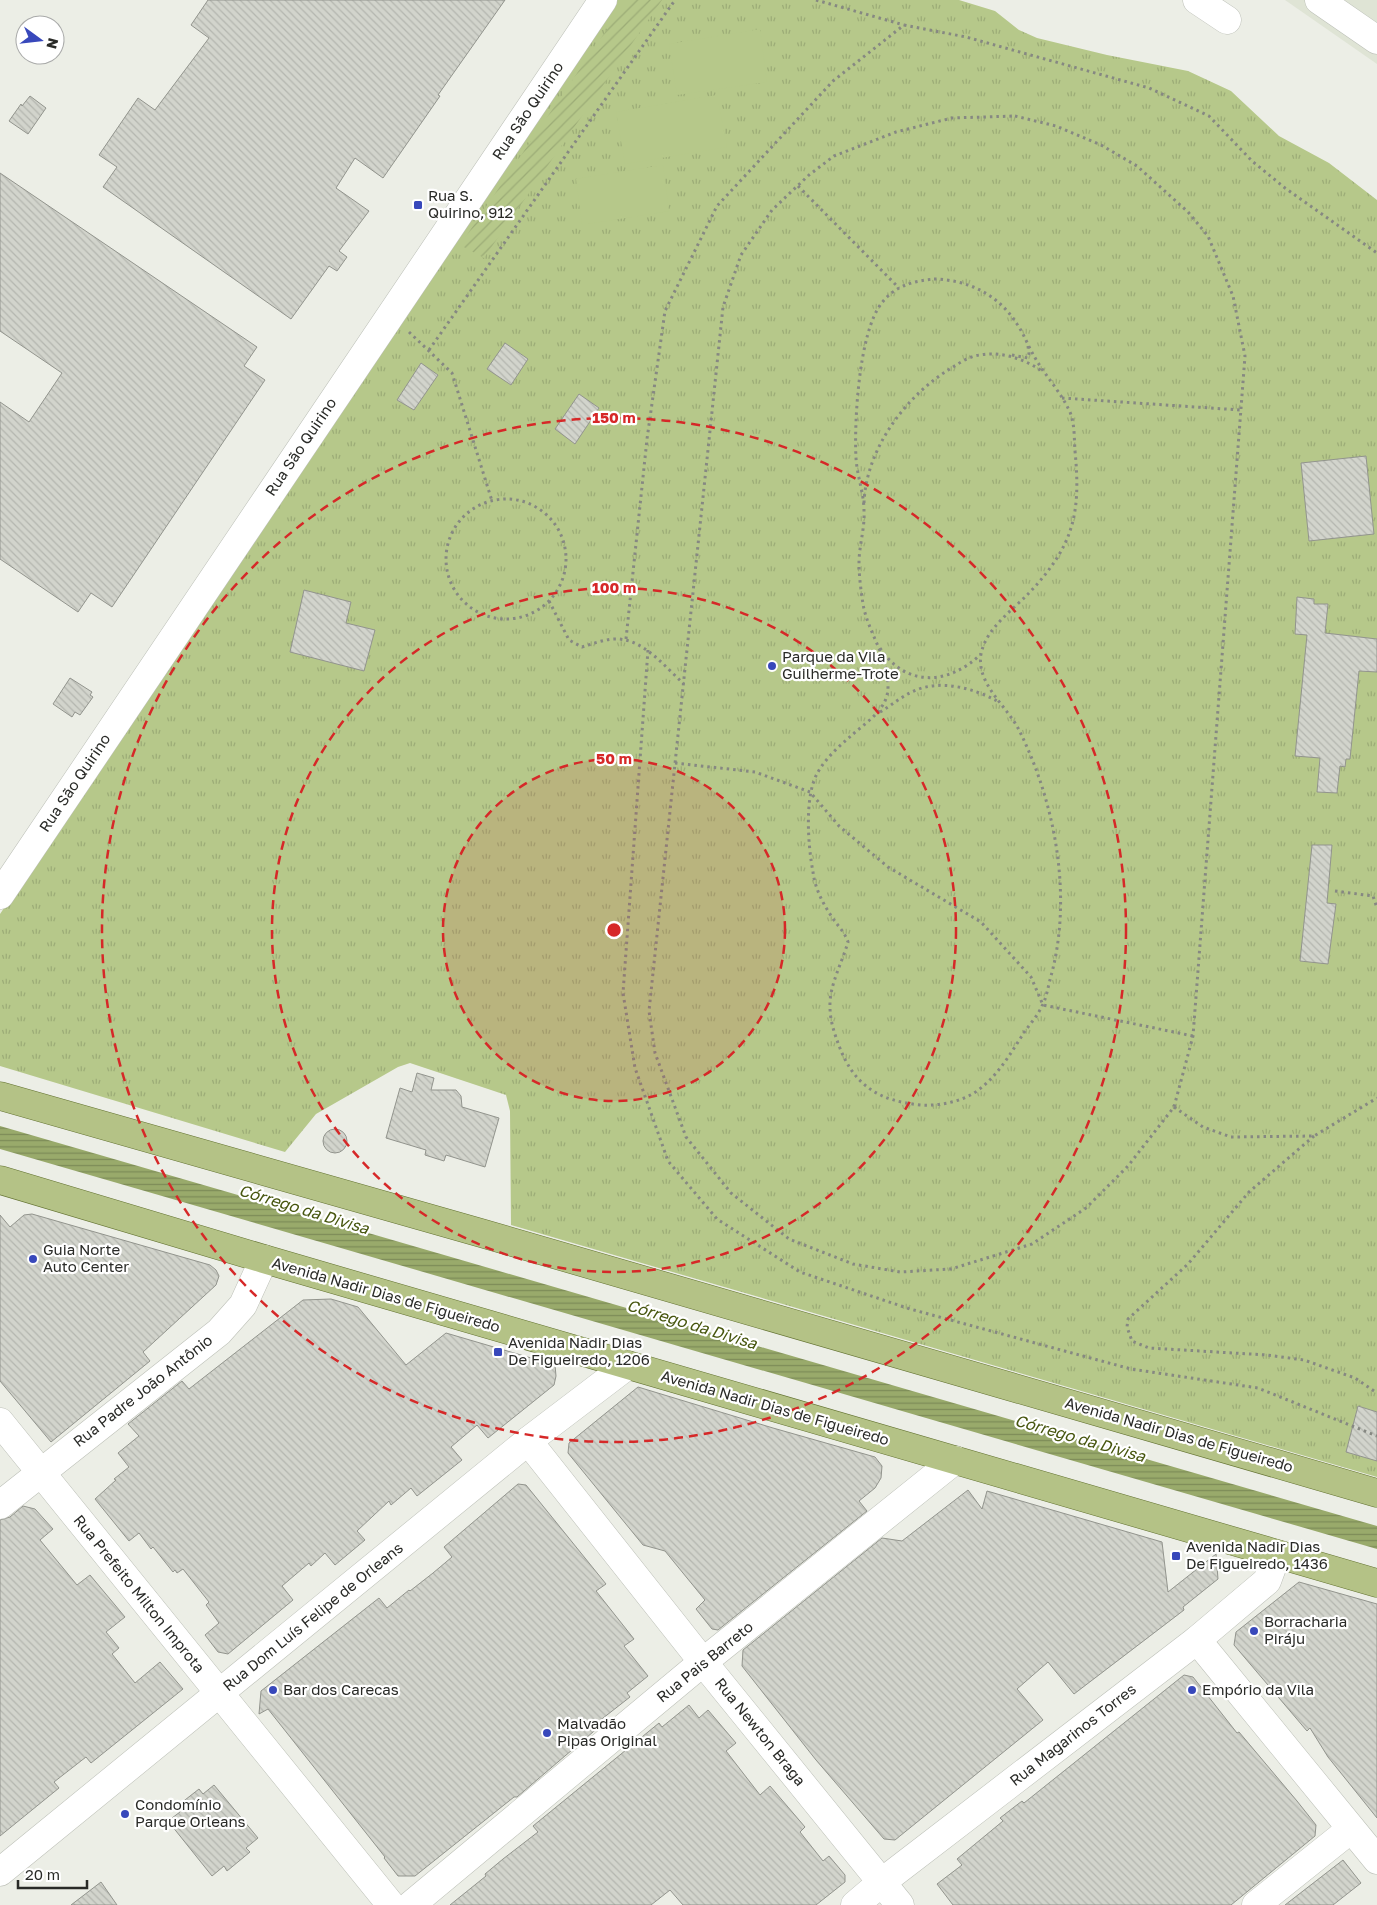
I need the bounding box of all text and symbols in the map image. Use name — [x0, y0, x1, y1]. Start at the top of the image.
north arrow — [15, 15, 65, 65]
text: N — [43, 36, 63, 51]
street label: Rua São Quirino — [488, 58, 567, 163]
place label: Rua S. Quirino, 912 — [428, 186, 513, 221]
marker: Rua S. Quirino, 912 — [412, 199, 424, 211]
street label: Rua São Quirino — [261, 394, 340, 499]
text: 150 m — [592, 408, 636, 426]
text: 100 m — [592, 578, 636, 596]
place label: Parque da Vila Guilherme-Trote — [782, 647, 899, 682]
marker: Parque da Vila Guilherme-Trote — [766, 660, 778, 672]
street label: Rua São Quirino — [35, 730, 114, 835]
text: 50 m — [596, 749, 632, 767]
centre of rings — [605, 921, 623, 939]
water label: Córrego da Divisa — [237, 1180, 372, 1239]
place label: Guia Norte Auto Center — [43, 1240, 129, 1275]
marker: Guia Norte Auto Center — [27, 1253, 39, 1265]
street label: Avenida Nadir Dias de Figueiredo — [270, 1253, 502, 1335]
water label: Córrego da Divisa — [625, 1295, 760, 1354]
street label: Rua Padre João Antônio — [69, 1330, 216, 1450]
place label: Avenida Nadir Dias De Figueiredo, 1206 — [508, 1333, 650, 1368]
marker: Avenida Nadir Dias De Figueiredo, 1206 — [492, 1346, 504, 1358]
street label: Avenida Nadir Dias de Figueiredo — [659, 1366, 891, 1448]
street label: Avenida Nadir Dias de Figueiredo — [1063, 1393, 1295, 1475]
water label: Córrego da Divisa — [1013, 1410, 1148, 1466]
street label: Rua Prefeito Milton Improta — [71, 1511, 209, 1676]
place label: Avenida Nadir Dias De Figueiredo, 1436 — [1186, 1537, 1328, 1572]
street label: Rua Dom Luís Felipe de Orleans — [219, 1538, 406, 1694]
marker: Avenida Nadir Dias De Figueiredo, 1436 — [1170, 1550, 1182, 1562]
place label: Borracharia Piráju — [1264, 1612, 1347, 1647]
street label: Rua Pais Barreto — [653, 1617, 756, 1706]
marker: Borracharia Piráju — [1248, 1625, 1260, 1637]
street label: Rua Newton Braga — [712, 1674, 810, 1789]
street label: Rua Magarinos Torres — [1006, 1679, 1139, 1789]
place label: Bar dos Carecas — [283, 1680, 399, 1698]
place label: Empório da Vila — [1202, 1680, 1314, 1698]
marker: Bar dos Carecas — [267, 1684, 279, 1696]
marker: Empório da Vila — [1186, 1684, 1198, 1696]
place label: Malvadão Pipas Original — [557, 1714, 657, 1749]
marker: Malvadão Pipas Original — [541, 1727, 553, 1739]
place label: Condomínio Parque Orleans — [135, 1795, 246, 1830]
marker: Condomínio Parque Orleans — [119, 1808, 131, 1820]
scale bar — [18, 1858, 86, 1890]
text: 20 m — [25, 1865, 60, 1883]

